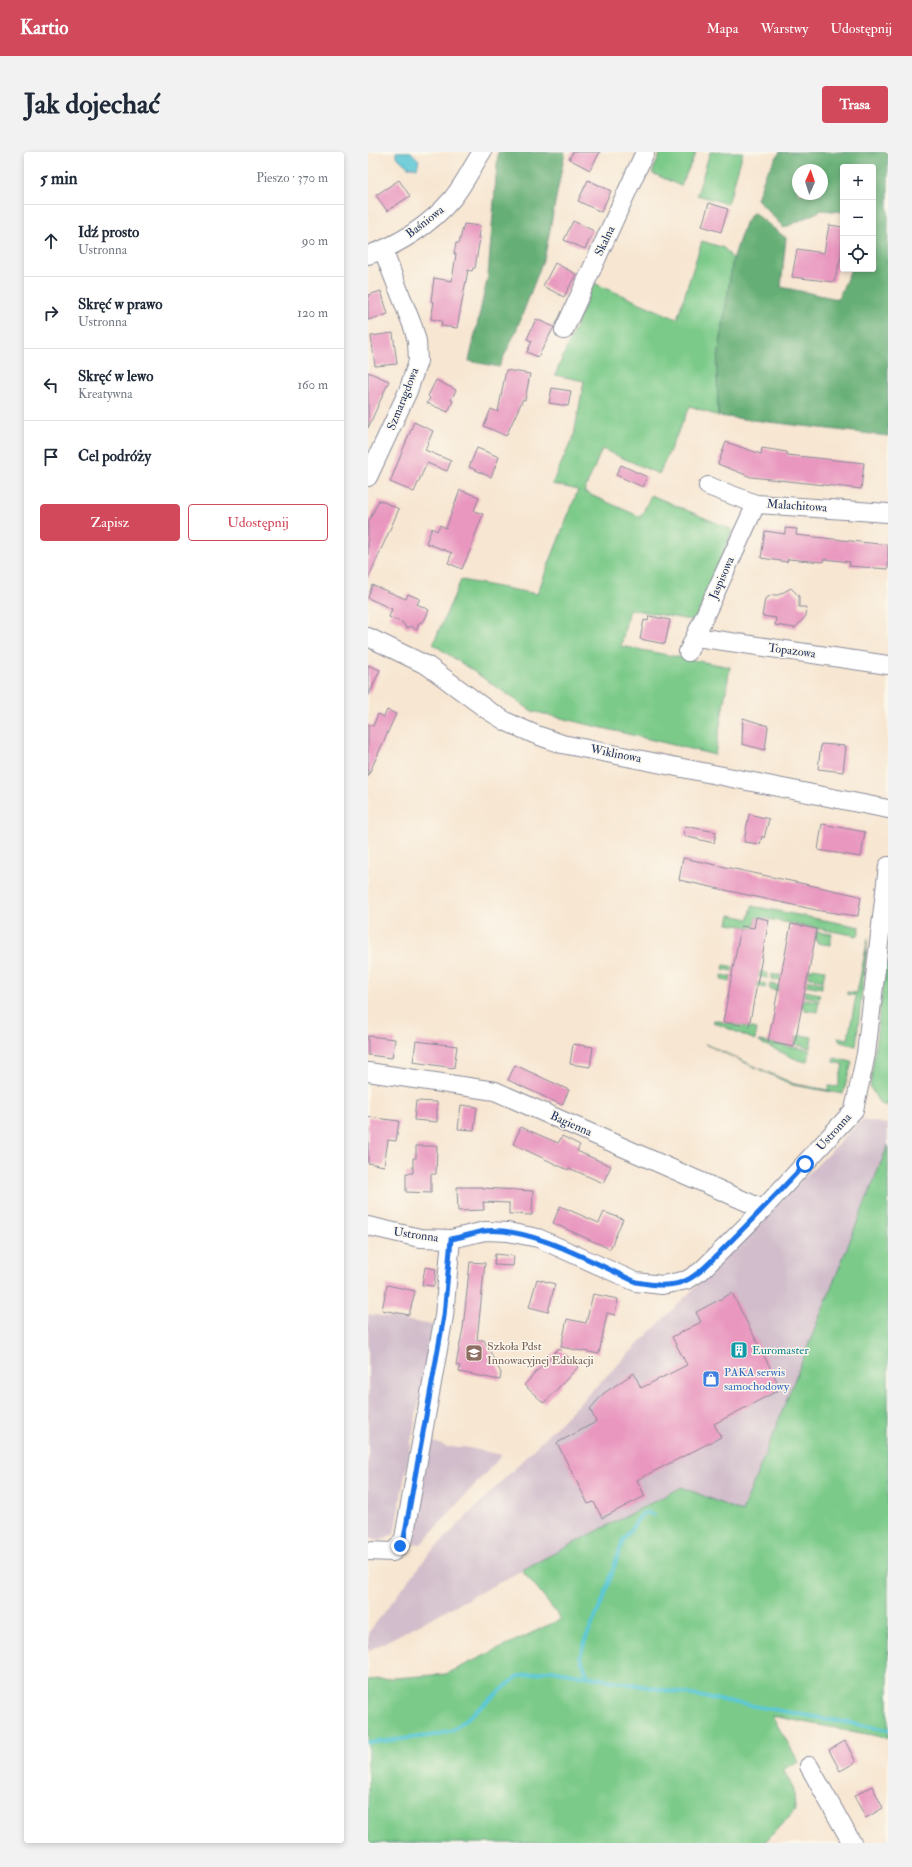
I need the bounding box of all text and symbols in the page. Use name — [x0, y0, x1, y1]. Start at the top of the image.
text: Kartio — [20, 16, 68, 40]
text: Mapa — [706, 20, 738, 37]
text: Warstwy — [760, 20, 809, 37]
text: Udostępnij — [831, 20, 892, 37]
button: Trasa — [822, 86, 888, 123]
text: Jak dojechać — [24, 87, 160, 122]
north arrow — [792, 164, 828, 200]
map controls — [840, 164, 876, 272]
button: + — [840, 164, 876, 200]
text: 5 min — [40, 168, 78, 189]
text: Pieszo · 370 m — [256, 170, 328, 186]
button: − — [840, 200, 876, 236]
street label: Baśniowa — [403, 202, 448, 242]
text: Idź prosto — [78, 223, 139, 242]
street label: Skalna — [592, 223, 619, 258]
icon: ahead — [40, 230, 62, 252]
text: 90 m — [302, 233, 328, 249]
button: locate — [840, 236, 876, 272]
text: Ustronna — [78, 242, 127, 258]
text: Skręć w prawo — [78, 295, 162, 314]
icon: right — [40, 302, 62, 324]
text: 120 m — [297, 305, 328, 321]
text: Ustronna — [78, 314, 127, 330]
street label: Szmaragdowa — [384, 365, 423, 432]
text: Skręć w lewo — [78, 367, 153, 386]
icon: left — [40, 374, 62, 396]
text: 160 m — [297, 377, 328, 393]
text: Kreatywna — [78, 386, 133, 402]
icon: arrive — [40, 446, 62, 468]
text: Cel podróży — [78, 447, 151, 466]
street label: Malachitowa — [766, 496, 829, 516]
button: Zapisz — [40, 504, 180, 541]
button: Udostępnij — [188, 504, 328, 541]
street label: Jaspisowa — [706, 553, 738, 603]
street label: Topazowa — [767, 640, 818, 662]
street label: Wiklinowa — [588, 742, 644, 766]
street label: Bagienna — [548, 1108, 595, 1140]
street label: Ustronna — [813, 1109, 855, 1154]
route start — [796, 1155, 814, 1173]
street label: Ustronna — [393, 1224, 441, 1246]
place label: Szkoła Pdst Innowacyjnej Edukacji — [487, 1339, 594, 1368]
building icon: Euromaster — [729, 1340, 749, 1360]
school or university icon: Szkoła Pdst Innowacyjnej Edukacji — [464, 1343, 484, 1363]
place label: Euromaster — [752, 1343, 809, 1358]
place label: PAKA serwis samochodowy — [724, 1365, 790, 1394]
shop icon: PAKA serwis samochodowy — [701, 1369, 721, 1389]
route end — [391, 1537, 409, 1555]

